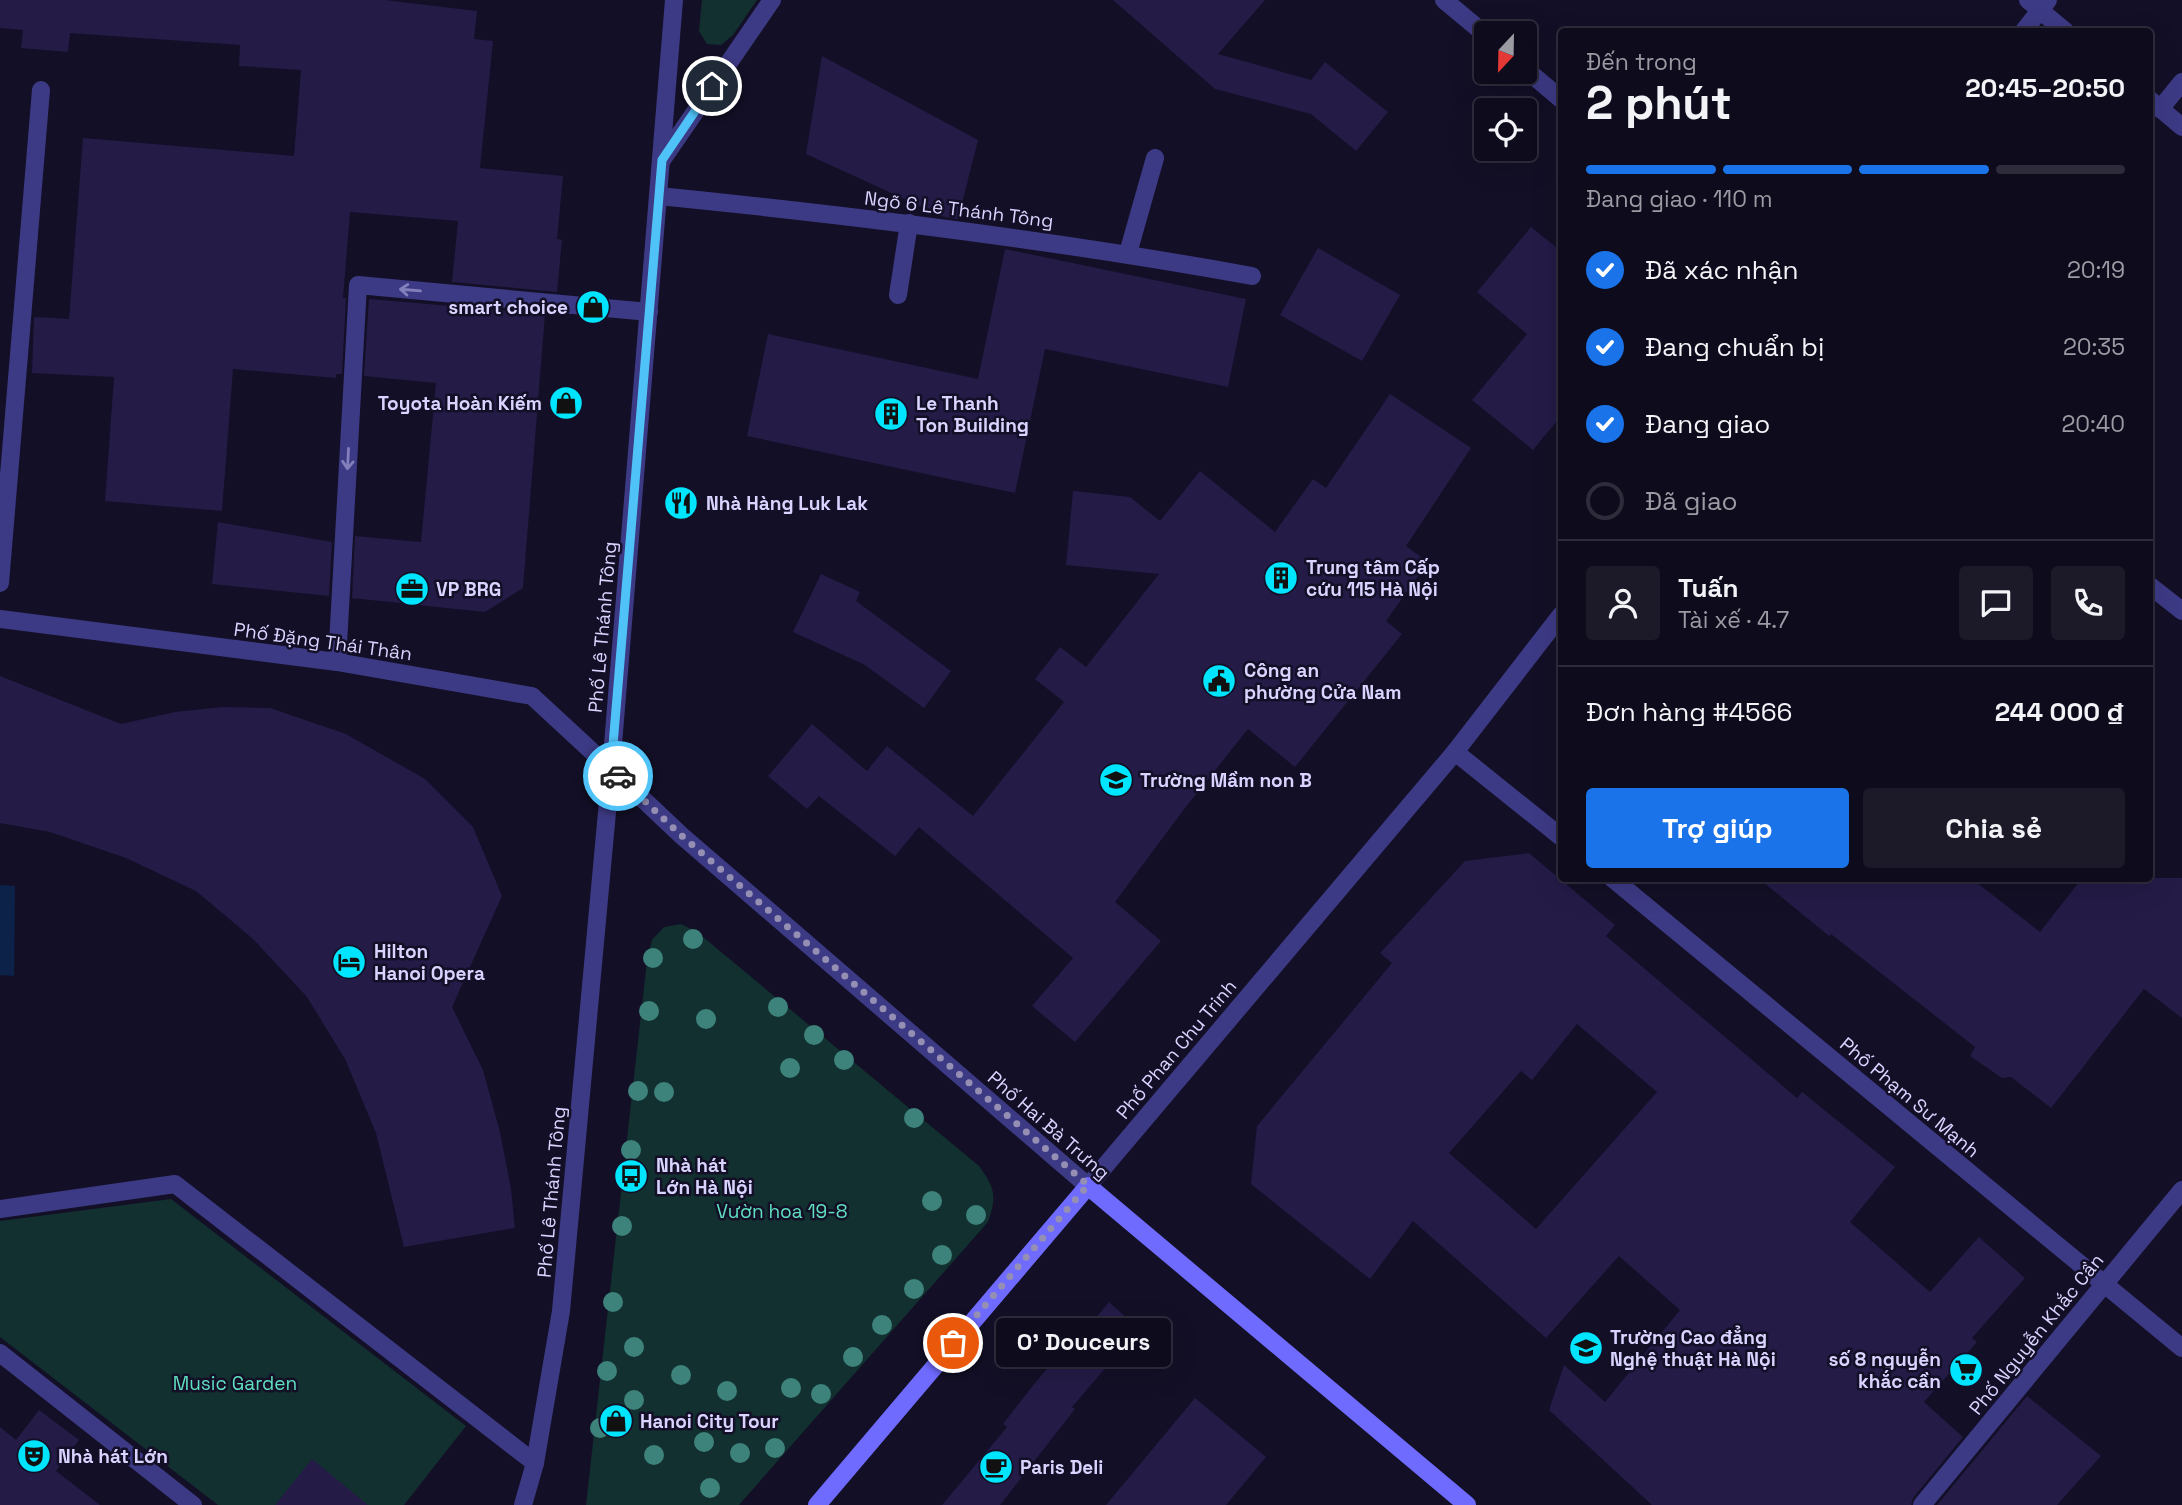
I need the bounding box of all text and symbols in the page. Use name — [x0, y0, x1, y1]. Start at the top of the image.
north arrow — [1474, 21, 1536, 84]
map controls — [1474, 21, 1537, 161]
text: Đến trong — [1586, 47, 1697, 77]
pin — [682, 56, 742, 116]
icon: home — [693, 67, 731, 105]
text: 20:45–20:50 — [1965, 71, 2125, 105]
text: 2 phút — [1586, 74, 1732, 132]
button: locate — [1474, 98, 1537, 161]
text: Đang giao · 110 m — [1586, 184, 1773, 214]
street label: Ngõ 6 Lê Thánh Tông — [863, 186, 1055, 233]
icon: check — [1586, 251, 1624, 289]
text: Đã xác nhận — [1645, 253, 1799, 287]
text: 20:19 — [2067, 255, 2125, 285]
one-way arrow — [400, 283, 422, 296]
shop icon: smart choice — [574, 288, 612, 326]
place label: smart choice — [448, 295, 568, 320]
icon: check — [1586, 328, 1624, 366]
text: Đang chuẩn bị — [1645, 330, 1824, 364]
text: 20:35 — [2063, 332, 2125, 362]
shop icon: Toyota Hoàn Kiếm — [547, 384, 585, 422]
place label: Toyota Hoàn Kiếm — [378, 391, 542, 416]
place label: Le Thanh Ton Building — [916, 391, 1029, 438]
building icon: Le Thanh Ton Building — [872, 395, 910, 433]
icon: check — [1586, 405, 1624, 443]
text: Đang giao — [1645, 407, 1770, 441]
text: 20:40 — [2061, 409, 2125, 439]
one-way arrow — [341, 448, 354, 471]
restaurant icon: Nhà Hàng Luk Lak — [662, 484, 700, 522]
text: Đã giao — [1645, 484, 1738, 518]
place label: Nhà Hàng Luk Lak — [706, 491, 868, 516]
street label: Phố Lê Thánh Tông — [583, 540, 622, 714]
place label: Trung tâm Cấp cứu 115 Hà Nội — [1306, 555, 1440, 602]
building icon: Trung tâm Cấp cứu 115 Hà Nội — [1262, 559, 1300, 597]
button: person — [1586, 566, 1660, 640]
button: chat — [1959, 566, 2033, 640]
button: phone — [2051, 566, 2125, 640]
office icon: VP BRG — [393, 570, 431, 608]
text: Tuấn — [1678, 571, 1738, 605]
place label: VP BRG — [436, 577, 501, 602]
text: Tài xế · 4.7 — [1678, 605, 1789, 635]
street label: Phố Đặng Thái Thân — [232, 617, 414, 666]
place label: Công an phường Cửa Nam — [1244, 658, 1402, 705]
public building icon: Công an phường Cửa Nam — [1200, 662, 1238, 700]
text: Đơn hàng #4566 — [1586, 695, 1793, 729]
text: 244 000 ₫ — [1995, 695, 2125, 729]
courier — [583, 741, 653, 811]
icon: car — [599, 757, 637, 795]
school or university icon: Trường Mầm non B — [1097, 761, 1135, 799]
place label: Trường Mầm non B — [1140, 768, 1312, 793]
button: Trợ giúp — [1586, 788, 1849, 868]
button: Chia sẻ — [1863, 788, 2125, 868]
place label: Hilton Hanoi Opera — [374, 939, 485, 986]
hotel icon: Hilton Hanoi Opera — [330, 943, 368, 981]
street label: Phố Phan Chu Trinh — [1111, 974, 1242, 1124]
street label: Phố Phạm Sư Mạnh — [1835, 1032, 1985, 1163]
street label: Phố Hai Bà Trưng — [982, 1065, 1115, 1185]
street label: Phố Lê Thánh Tông — [532, 1105, 571, 1279]
place label: Nhà hát Lớn Hà Nội — [656, 1153, 753, 1200]
bus stop icon: Nhà hát Lớn Hà Nội — [612, 1157, 650, 1195]
park label: Vườn hoa 19-8 — [716, 1199, 848, 1224]
street label: Phố Nguyễn Khắc Cần — [1964, 1249, 2109, 1420]
pin — [923, 1313, 983, 1373]
callout: O’ Douceurs — [995, 1318, 1170, 1368]
icon: bag — [934, 1324, 972, 1362]
place label: Trường Cao đẳng Nghệ thuật Hà Nội — [1610, 1325, 1776, 1372]
text: O’ Douceurs — [1017, 1327, 1150, 1357]
school or university icon: Trường Cao đẳng Nghệ thuật Hà Nội — [1567, 1329, 1605, 1367]
place label: số 8 nguyễn khắc cần — [1828, 1347, 1941, 1394]
supermarket icon: số 8 nguyễn khắc cần — [1947, 1351, 1985, 1389]
park label: Music Garden — [173, 1371, 297, 1396]
shop icon: Hanoi City Tour — [597, 1402, 635, 1440]
place label: Hanoi City Tour — [640, 1409, 779, 1434]
theatre icon: Nhà hát Lớn — [15, 1437, 53, 1475]
place label: Nhà hát Lớn — [58, 1444, 168, 1469]
cafe icon: Paris Deli — [977, 1448, 1015, 1486]
place label: Paris Deli — [1020, 1455, 1103, 1480]

